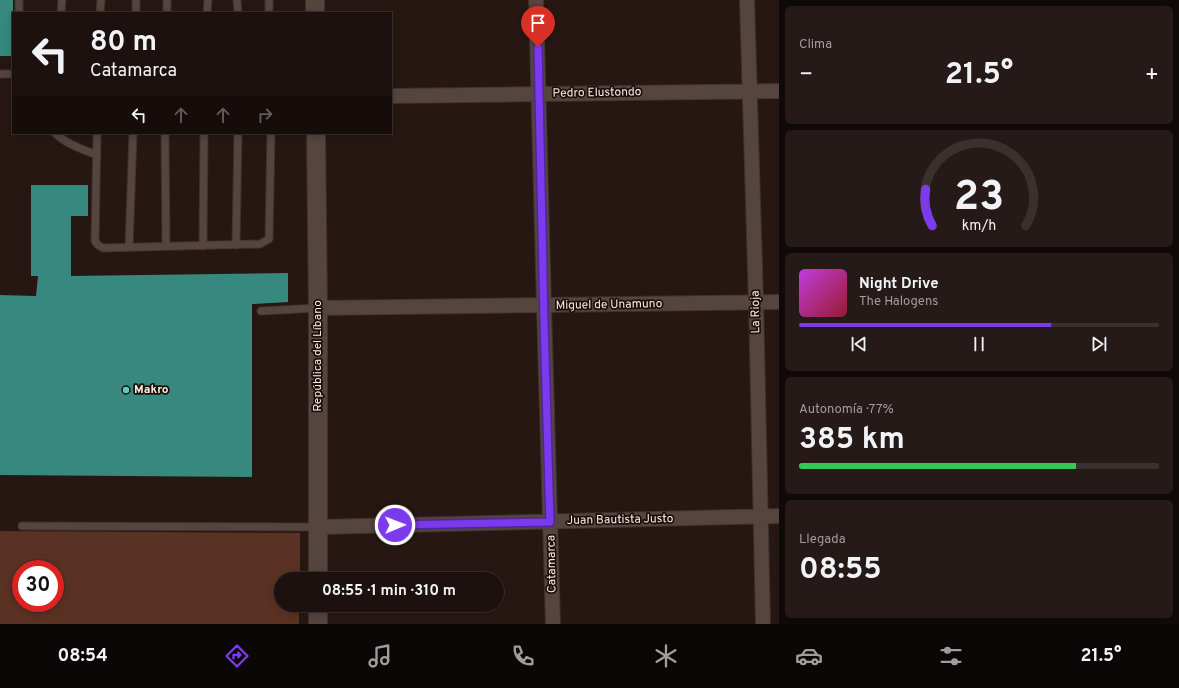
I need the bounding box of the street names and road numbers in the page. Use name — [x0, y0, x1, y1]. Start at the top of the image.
street label: Pedro Elustondo — [552, 84, 642, 102]
street label: La Rioja — [748, 290, 764, 334]
street label: Miguel de Unamuno — [555, 296, 663, 314]
street label: República del Líbano — [310, 300, 326, 412]
street label: Juan Bautista Justo — [566, 511, 674, 529]
street label: Catamarca — [543, 535, 561, 593]

